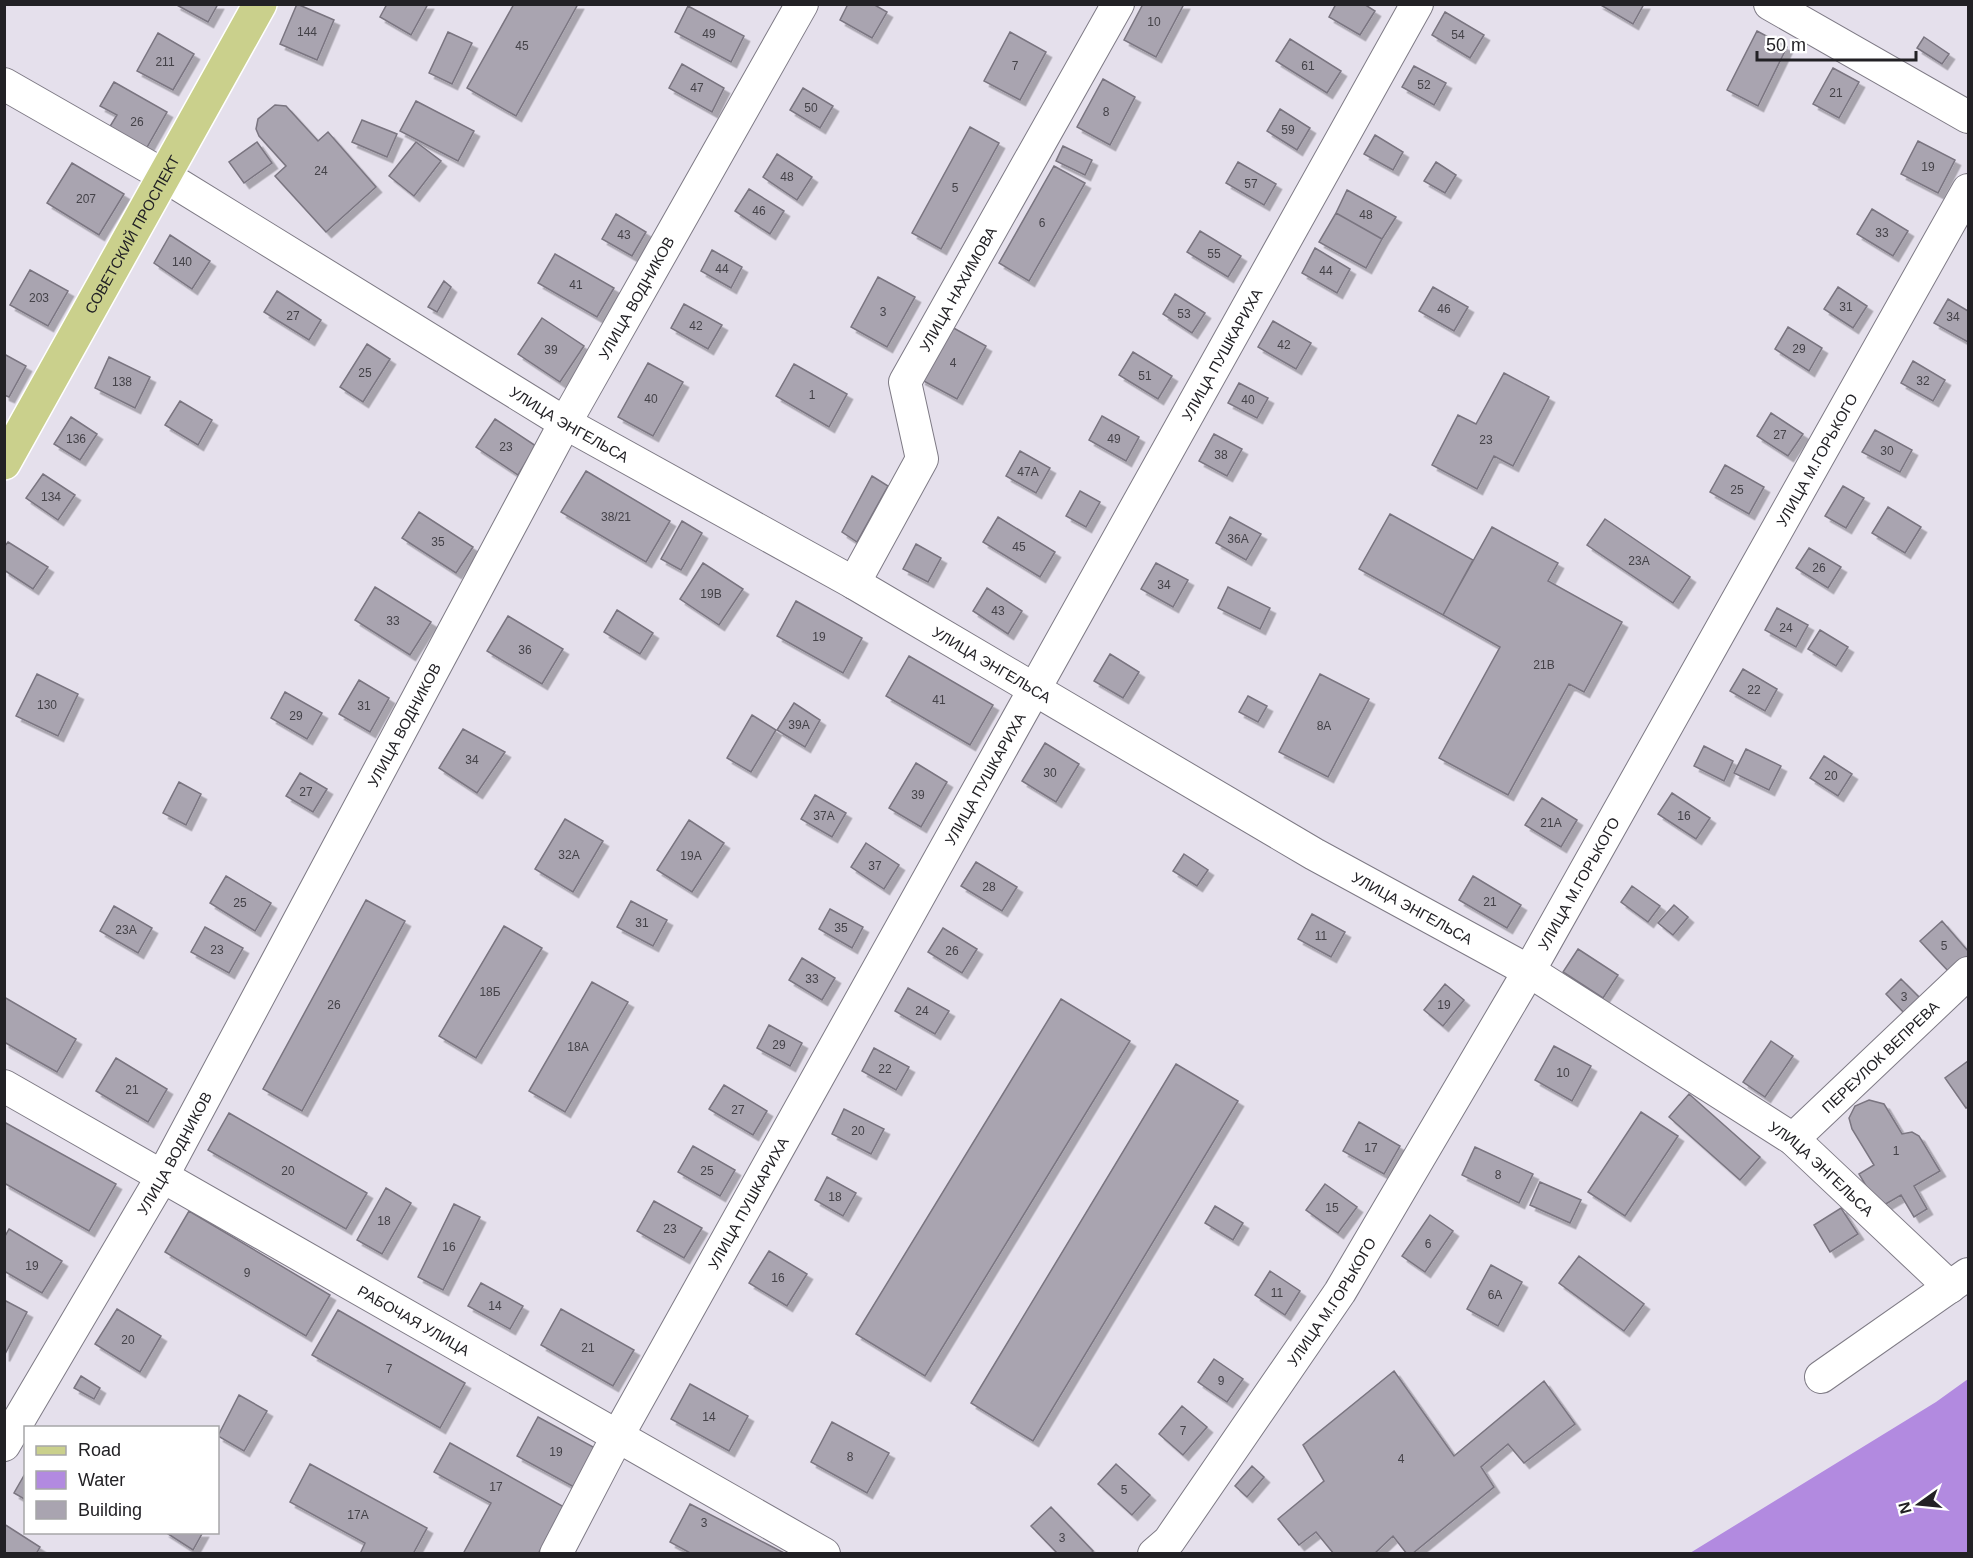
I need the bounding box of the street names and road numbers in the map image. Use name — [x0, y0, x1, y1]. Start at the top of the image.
street label: СОВЕТСКИЙ ПРОСПЕКТ — [81, 152, 182, 316]
street label: УЛИЦА НАХИМОВА — [916, 224, 999, 354]
street label: УЛИЦА ВОДНИКОВ — [595, 234, 677, 362]
street label: УЛИЦА ПУШКАРИХА — [1178, 285, 1265, 423]
street label: УЛИЦА ЭНГЕЛЬСА — [507, 383, 632, 465]
street label: УЛИЦА М.ГОРЬКОГО — [1772, 390, 1860, 529]
street label: УЛИЦА ЭНГЕЛЬСА — [930, 623, 1054, 706]
street label: УЛИЦА ВОДНИКОВ — [364, 660, 444, 789]
street label: УЛИЦА ПУШКАРИХА — [941, 710, 1028, 848]
street label: УЛИЦА М.ГОРЬКОГО — [1534, 814, 1622, 953]
street label: УЛИЦА ЭНГЕЛЬСА — [1349, 868, 1476, 947]
street label: ПЕРЕУЛОК ВЕПРЕВА — [1818, 997, 1942, 1116]
street label: УЛИЦА ВОДНИКОВ — [133, 1088, 215, 1218]
street label: УЛИЦА ЭНГЕЛЬСА — [1766, 1117, 1877, 1219]
street label: УЛИЦА ПУШКАРИХА — [704, 1134, 791, 1272]
street label: УЛИЦА М.ГОРЬКОГО — [1283, 1234, 1379, 1369]
street label: РАБОЧАЯ УЛИЦА — [355, 1281, 473, 1359]

